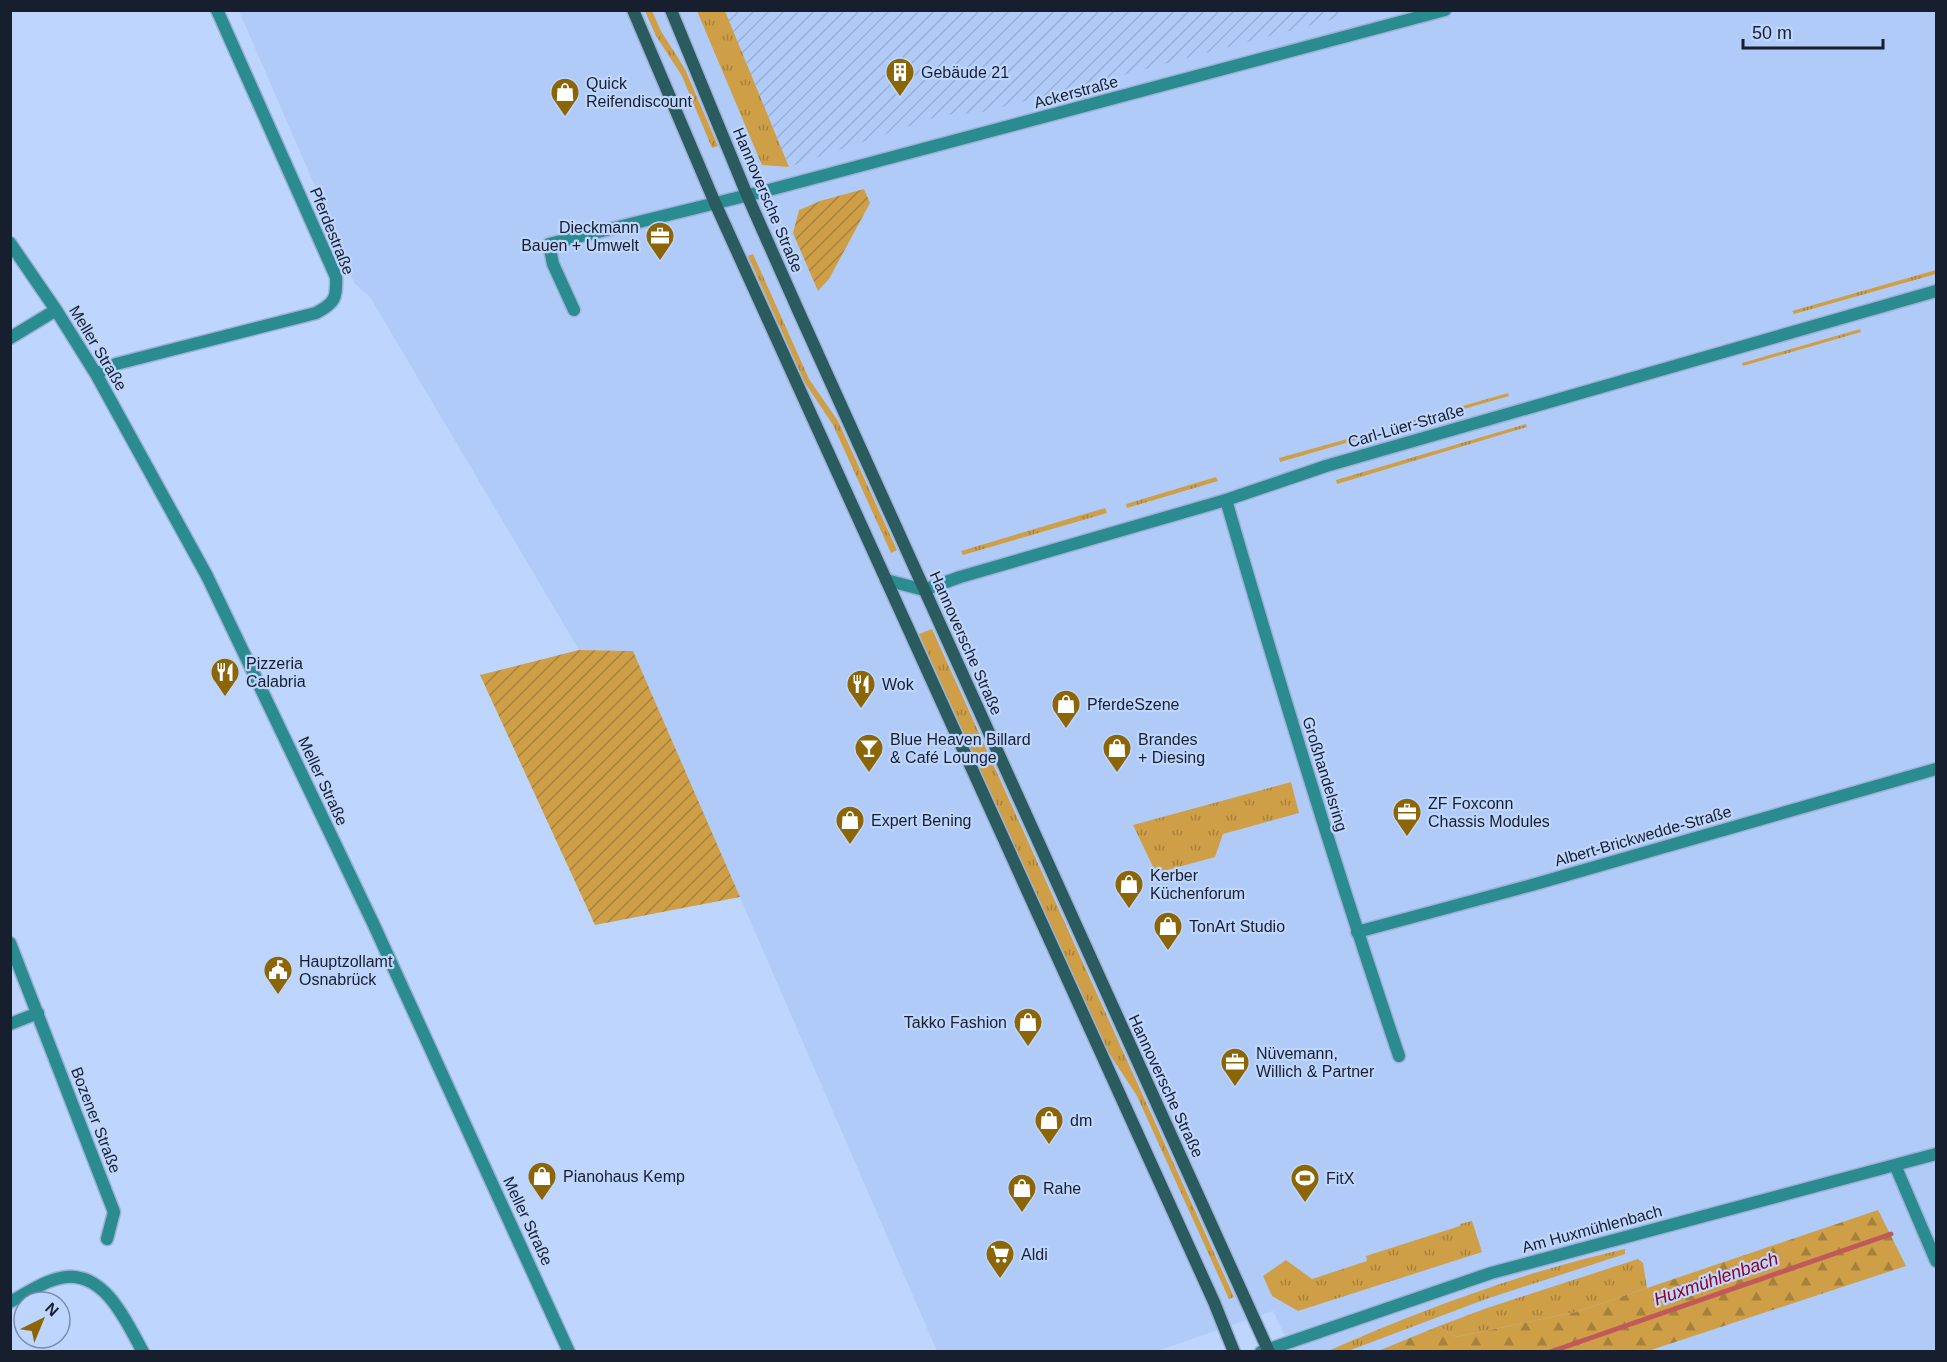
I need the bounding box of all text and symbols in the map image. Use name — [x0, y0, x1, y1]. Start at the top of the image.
scale bar — [1743, 12, 1882, 50]
text: 50 m — [1752, 23, 1792, 43]
building icon: Gebäude 21 — [884, 56, 916, 98]
place label: Gebäude 21 — [921, 64, 1009, 81]
street label: Ackerstraße — [1032, 73, 1120, 111]
place label: Quick Reifendiscount — [586, 75, 692, 110]
shop icon: Quick Reifendiscount — [549, 76, 581, 118]
street label: Hannoversche Straße — [730, 125, 806, 275]
street label: Pferdestraße — [307, 185, 357, 277]
place label: Dieckmann Bauen + Umwelt — [521, 219, 640, 254]
office icon: Dieckmann Bauen + Umwelt — [644, 220, 676, 262]
street label: Meller Straße — [66, 302, 130, 394]
street label: Carl-Lüer-Straße — [1346, 401, 1466, 451]
street label: Hannoversche Straße — [927, 568, 1005, 718]
place label: Pizzeria Calabria — [246, 655, 306, 690]
restaurant icon: Pizzeria Calabria — [209, 656, 241, 698]
restaurant icon: Wok — [845, 668, 877, 710]
place label: Wok — [882, 676, 915, 693]
shop icon: PferdeSzene — [1050, 688, 1082, 730]
place label: PferdeSzene — [1087, 696, 1180, 713]
street label: Großhandelsring — [1299, 715, 1351, 833]
place label: Blue Heaven Billard & Café Lounge — [890, 731, 1031, 766]
place label: Brandes + Diesing — [1138, 731, 1205, 766]
bar icon: Blue Heaven Billard & Café Lounge — [853, 732, 885, 774]
shop icon: Brandes + Diesing — [1101, 732, 1133, 774]
street label: Meller Straße — [295, 734, 351, 828]
place label: ZF Foxconn Chassis Modules — [1428, 795, 1550, 830]
office icon: ZF Foxconn Chassis Modules — [1391, 796, 1423, 838]
street label: Albert-Brickwedde-Straße — [1553, 803, 1733, 869]
shop icon: Expert Bening — [834, 804, 866, 846]
place label: Expert Bening — [871, 812, 972, 829]
place label: Kerber Küchenforum — [1150, 867, 1245, 902]
shop icon: Kerber Küchenforum — [1113, 868, 1145, 910]
shop icon: TonArt Studio — [1152, 910, 1184, 952]
place label: TonArt Studio — [1189, 918, 1285, 935]
place label: Hauptzollamt Osnabrück — [299, 953, 393, 988]
public building icon: Hauptzollamt Osnabrück — [262, 954, 294, 996]
shop icon: Takko Fashion — [1012, 1006, 1044, 1048]
street label: Hannoversche Straße — [1125, 1012, 1207, 1160]
place label: Takko Fashion — [904, 1014, 1007, 1031]
place label: Nüvemann, Willich & Partner — [1256, 1045, 1375, 1080]
office icon: Nüvemann, Willich & Partner — [1219, 1046, 1251, 1088]
street label: Bozener Straße — [68, 1065, 124, 1175]
shop icon: dm — [1033, 1104, 1065, 1146]
place label: dm — [1070, 1112, 1092, 1129]
shop icon: Pianohaus Kemp — [526, 1160, 558, 1202]
sports icon: FitX — [1289, 1162, 1321, 1204]
place label: Pianohaus Kemp — [563, 1168, 685, 1185]
place label: FitX — [1326, 1170, 1355, 1187]
shop icon: Rahe — [1006, 1172, 1038, 1214]
street label: Meller Straße — [500, 1174, 556, 1268]
place label: Rahe — [1043, 1180, 1081, 1197]
street label: Am Huxmühlenbach — [1520, 1202, 1664, 1256]
supermarket icon: Aldi — [984, 1238, 1016, 1280]
place label: Aldi — [1021, 1246, 1048, 1263]
water label: Huxmühlenbach — [1651, 1248, 1781, 1310]
north arrow — [12, 1290, 72, 1350]
text: N — [42, 1299, 62, 1320]

